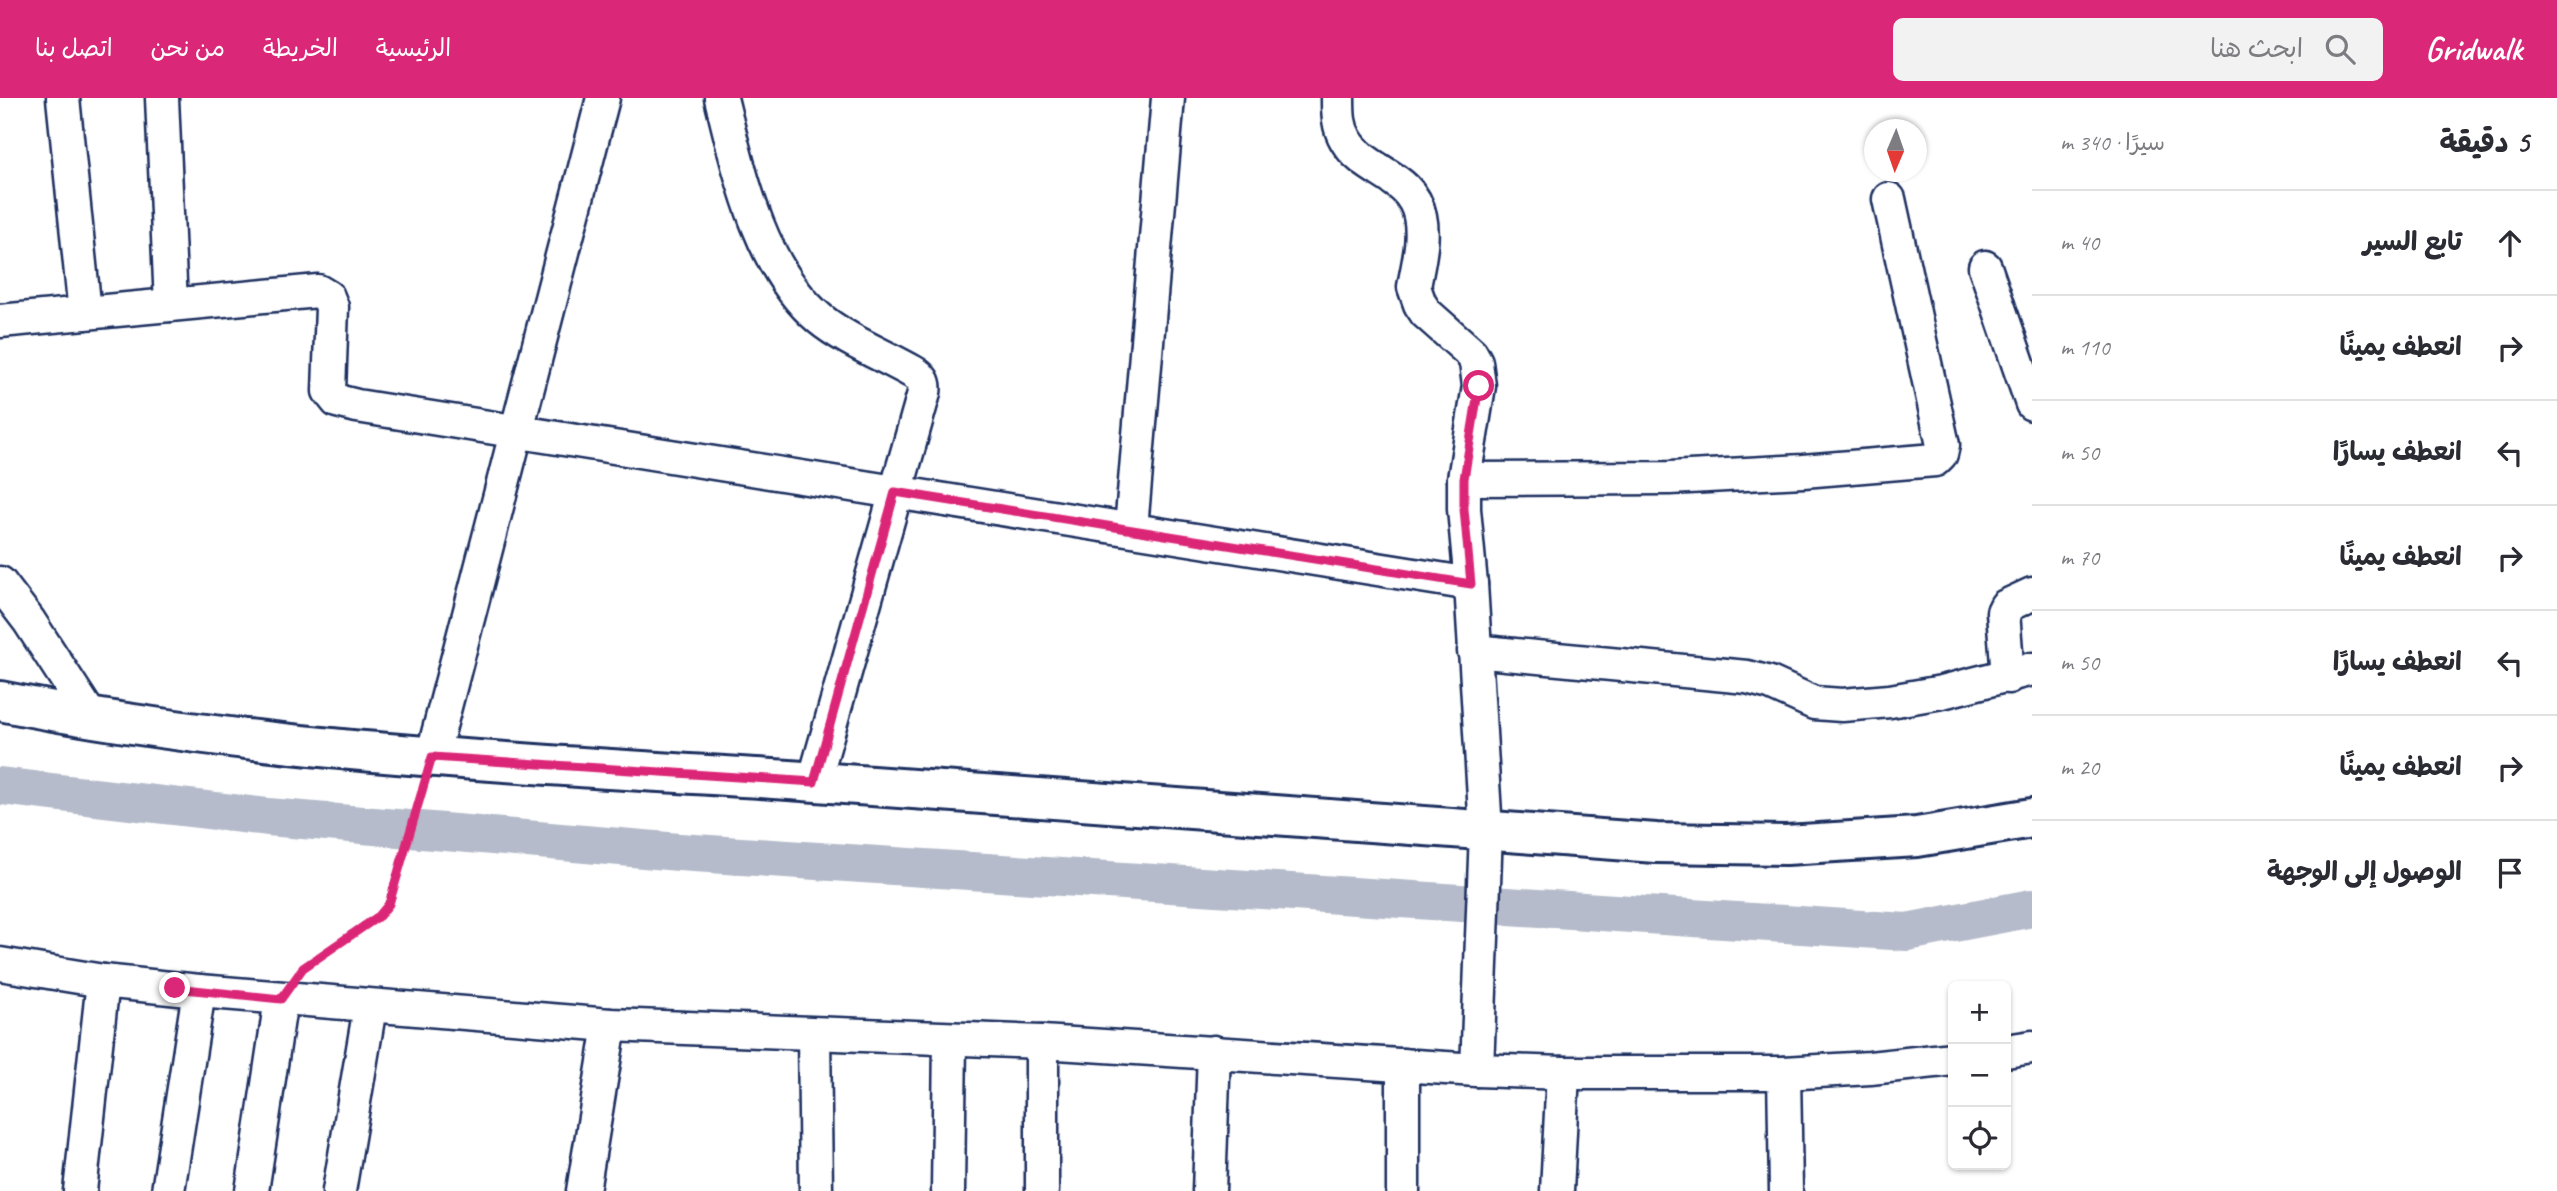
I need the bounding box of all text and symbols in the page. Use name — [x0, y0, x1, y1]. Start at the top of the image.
search box — [1893, 18, 2383, 81]
text: Gridwalk — [2425, 28, 2522, 70]
icon: search — [2321, 30, 2359, 68]
text: ابحث هنا — [2210, 32, 2303, 65]
text: اتصل بنا — [35, 33, 113, 63]
text: من نحن — [151, 33, 225, 63]
text: الخريطة — [263, 33, 338, 63]
text: الرئيسية — [376, 33, 451, 63]
north arrow — [1864, 119, 1927, 182]
text: 5 دقيقة — [2440, 123, 2529, 161]
text: سيرًا · 340 m — [2060, 128, 2165, 157]
icon: ahead — [2491, 224, 2529, 262]
text: تابع السير — [2363, 225, 2462, 258]
text: 40 m — [2060, 228, 2099, 257]
icon: right — [2491, 329, 2529, 367]
text: انعطف يمينًا — [2340, 330, 2462, 363]
text: 110 m — [2060, 333, 2110, 362]
route start — [1463, 370, 1494, 401]
icon: left — [2491, 434, 2529, 472]
text: انعطف يسارًا — [2333, 435, 2462, 468]
text: 50 m — [2060, 438, 2099, 467]
icon: right — [2491, 539, 2529, 577]
text: انعطف يمينًا — [2340, 540, 2462, 573]
text: 70 m — [2060, 543, 2099, 572]
icon: left — [2491, 644, 2529, 682]
text: انعطف يسارًا — [2333, 645, 2462, 678]
text: 50 m — [2060, 648, 2099, 677]
icon: right — [2491, 749, 2529, 787]
text: انعطف يمينًا — [2340, 750, 2462, 783]
text: 20 m — [2060, 753, 2099, 782]
icon: arrive — [2491, 854, 2529, 892]
text: الوصول إلى الوجهة — [2267, 855, 2462, 888]
route end — [159, 972, 190, 1003]
map controls — [1948, 981, 2011, 1170]
button: + — [1948, 981, 2011, 1044]
button: − — [1948, 1044, 2011, 1107]
button: locate — [1948, 1107, 2011, 1170]

